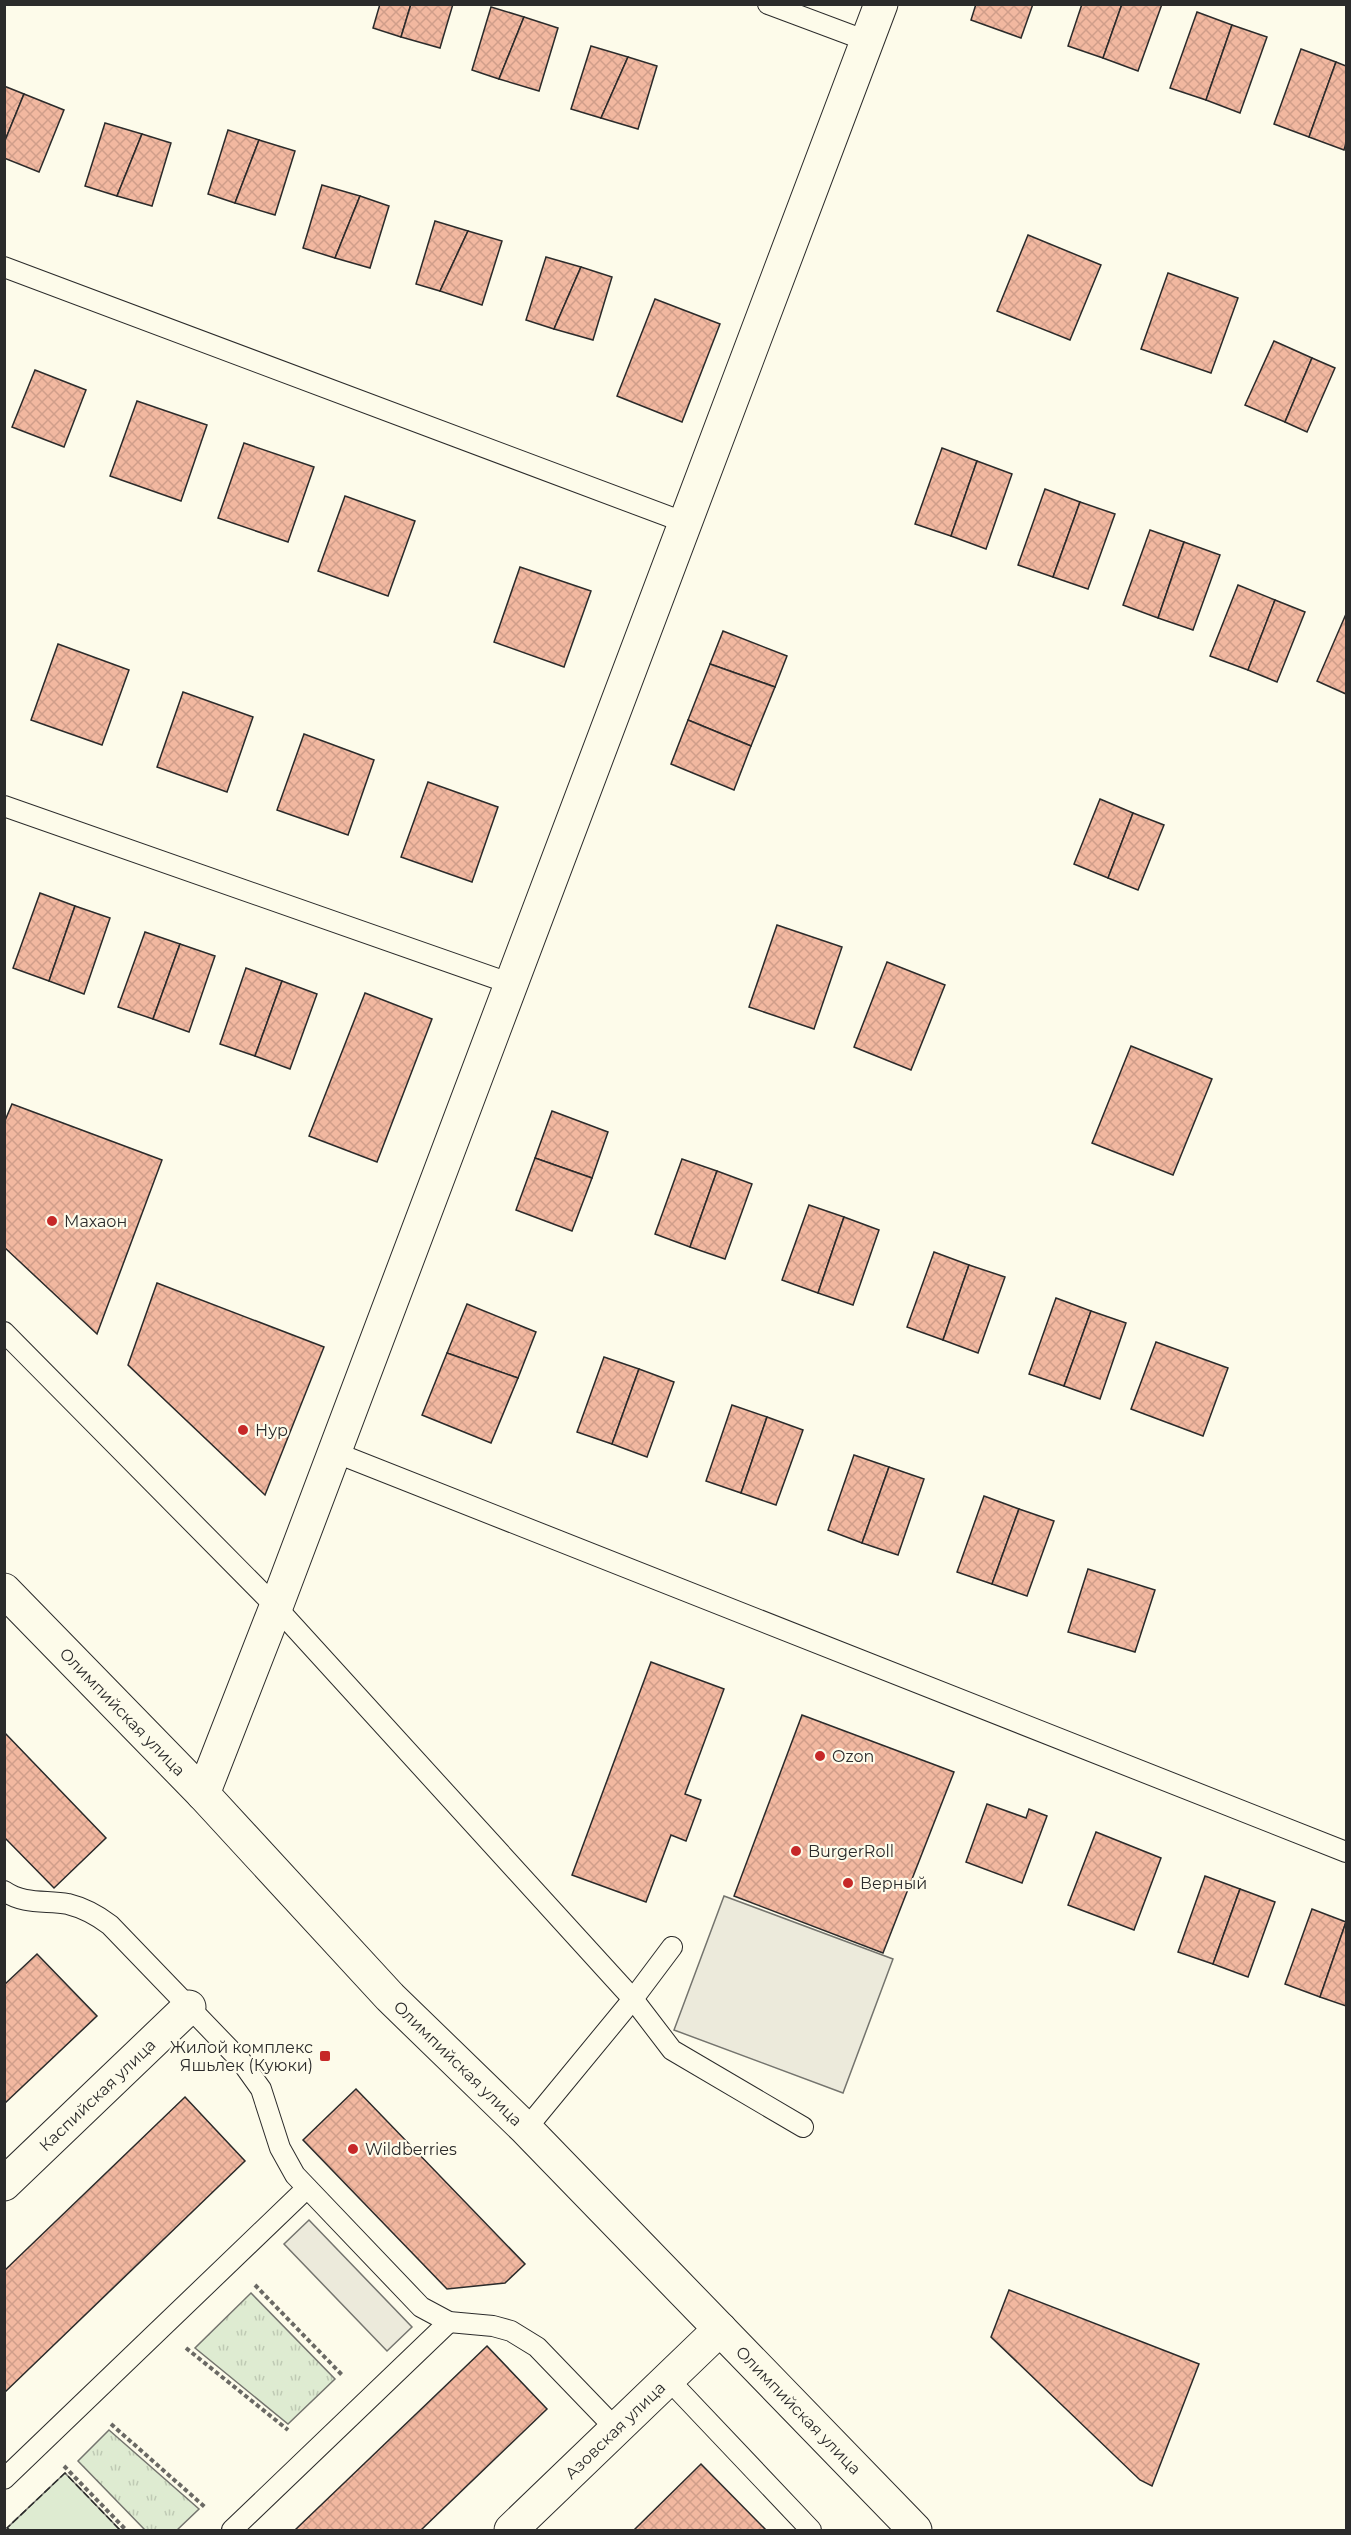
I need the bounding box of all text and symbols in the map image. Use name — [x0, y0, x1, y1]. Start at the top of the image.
place label: Махаон — [64, 1212, 127, 1231]
marker: Махаон — [45, 1214, 59, 1228]
place label: Нур — [255, 1421, 288, 1440]
marker: Нур — [236, 1423, 250, 1437]
street label: Олимпийская улица — [56, 1644, 189, 1780]
place label: Ozon — [832, 1747, 874, 1766]
marker: Ozon — [813, 1749, 827, 1763]
place label: BurgerRoll — [808, 1842, 894, 1861]
marker: BurgerRoll — [789, 1844, 803, 1858]
place label: Верный — [860, 1874, 927, 1893]
marker: Верный — [841, 1876, 855, 1890]
street label: Олимпийская улица — [390, 1997, 526, 2130]
street label: Каспийская улица — [35, 2035, 159, 2155]
place label: Жилой комплекс Яшьлек (Куюки) — [170, 2038, 313, 2075]
marker: Жилой комплекс Яшьлек (Куюки) — [318, 2049, 332, 2063]
place label: Wildberries — [365, 2140, 457, 2159]
marker: Wildberries — [346, 2142, 360, 2156]
street label: Олимпийская улица — [732, 2342, 865, 2478]
street label: Азовская улица — [561, 2378, 669, 2483]

